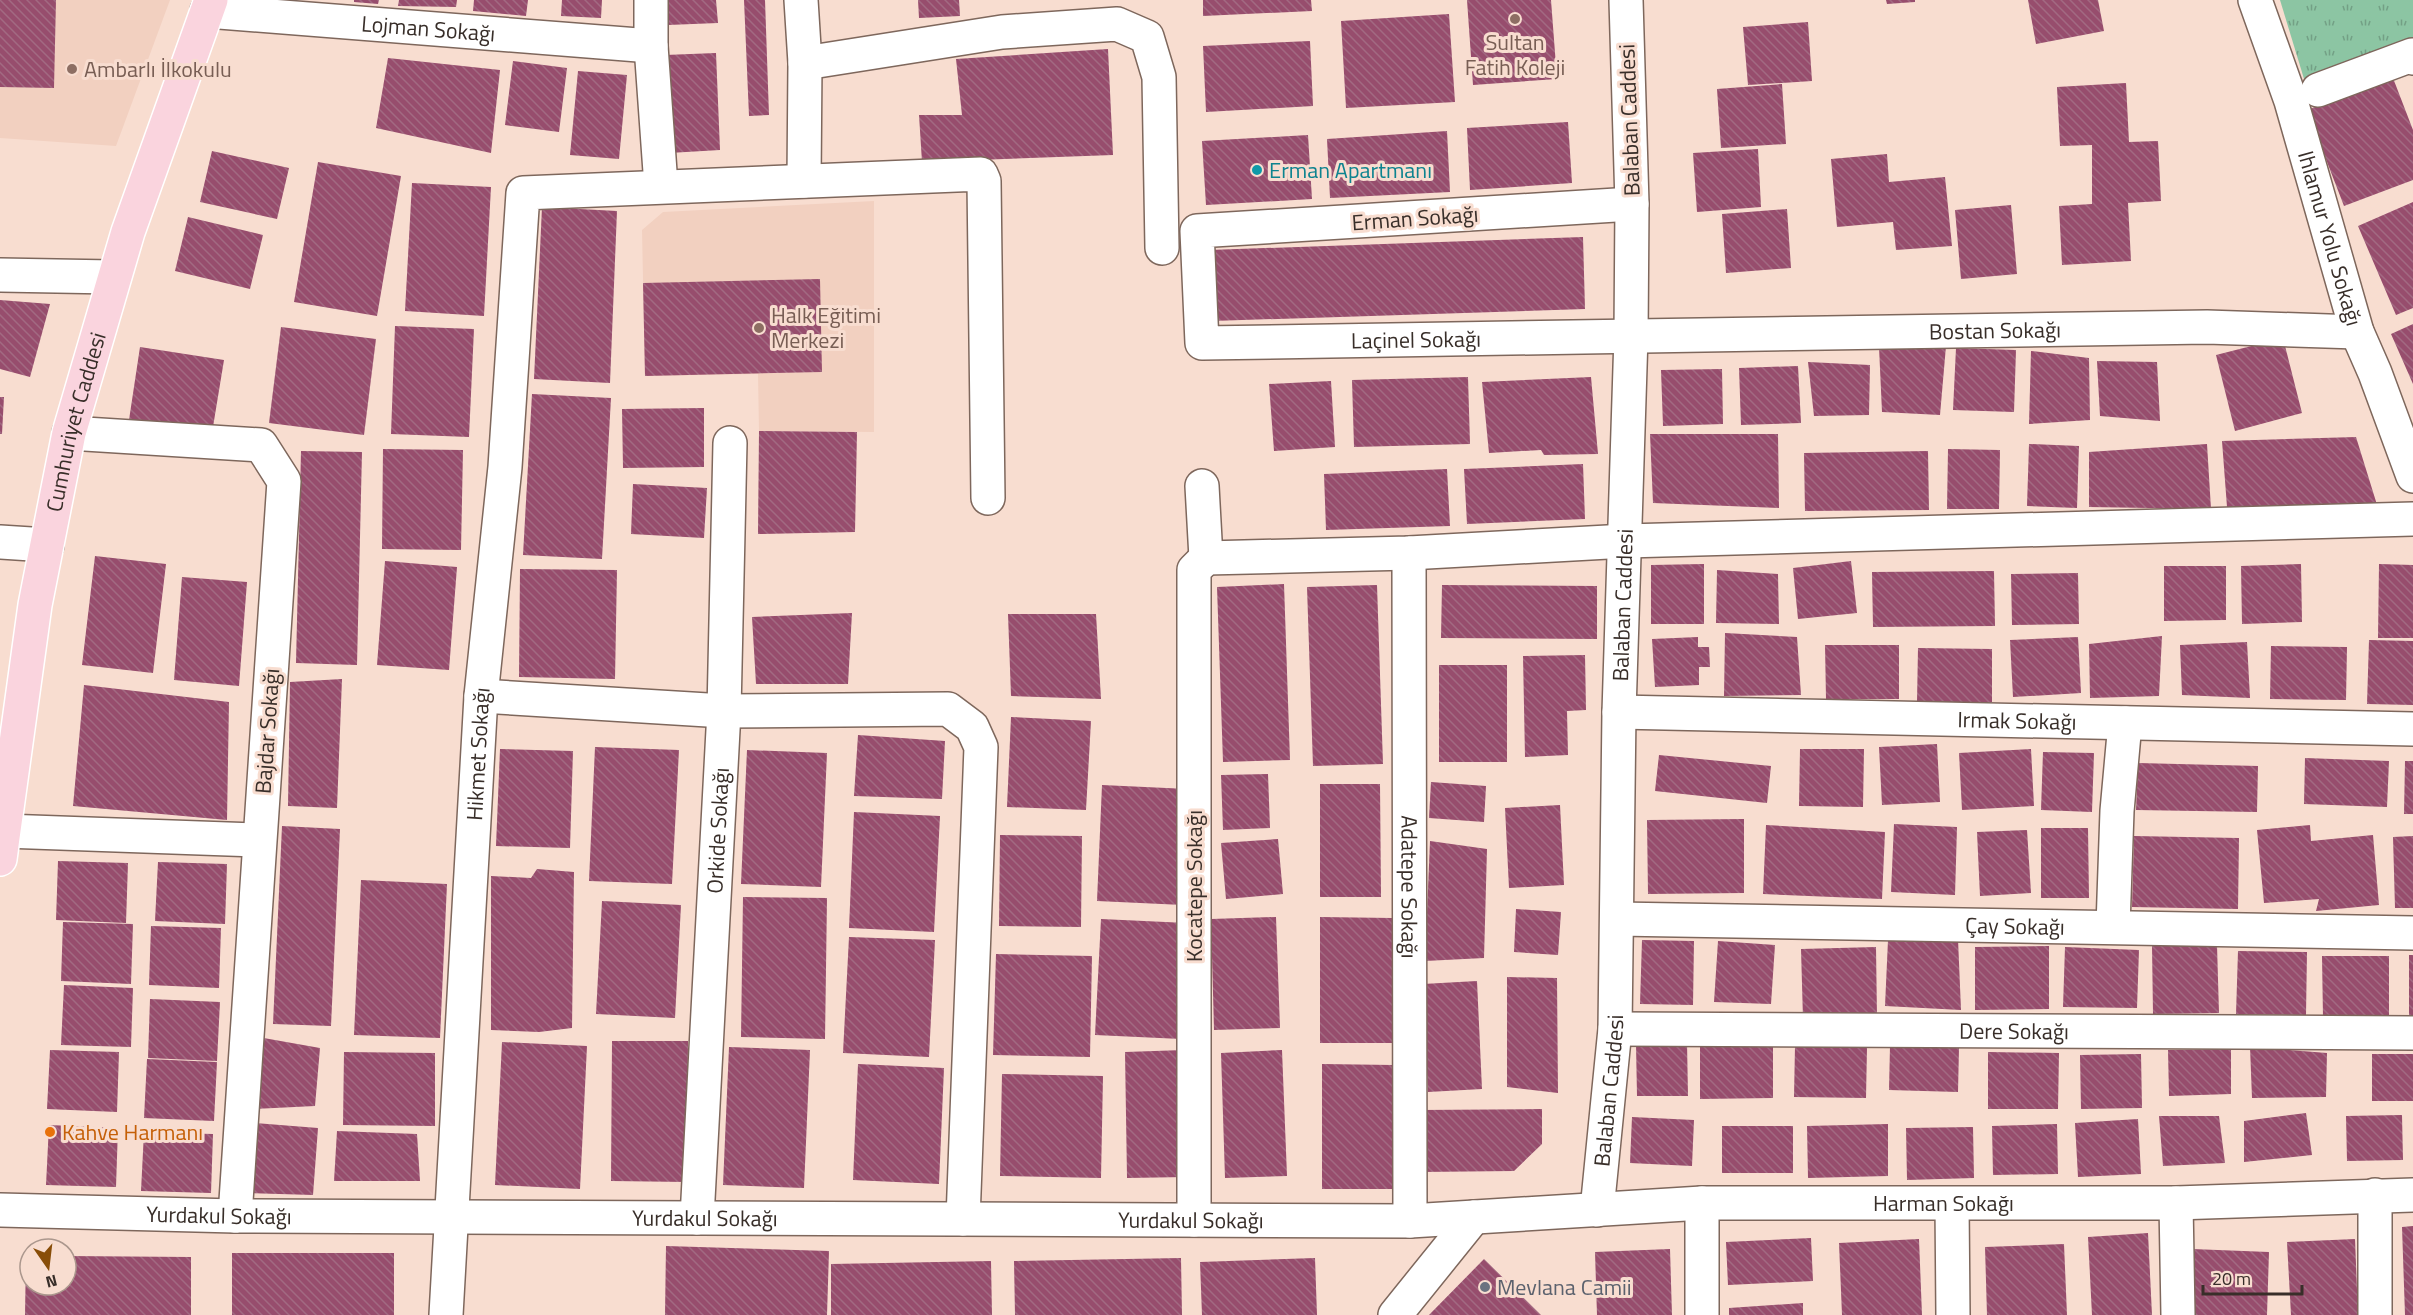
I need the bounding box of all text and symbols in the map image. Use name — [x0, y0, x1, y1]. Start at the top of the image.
street label: Lojman Sokağı — [360, 6, 497, 51]
marker: Sultan Fatih Koleji — [1508, 12, 1522, 26]
place label: Sultan Fatih Koleji — [1465, 25, 1565, 84]
street label: Balaban Caddesi — [1609, 43, 1649, 197]
place label: Ambarlı İlkokulu — [84, 52, 232, 86]
marker: Ambarlı İlkokulu — [65, 62, 79, 76]
street label: Ihlamur Yolu Sokağı — [2289, 147, 2371, 330]
place label: Erman Apartmanı — [1269, 153, 1432, 187]
marker: Erman Apartmanı — [1250, 163, 1264, 177]
street label: Erman Sokağı — [1350, 197, 1480, 239]
place label: Halk Eğitimi Merkezi — [771, 298, 881, 357]
street label: Bostan Sokağı — [1929, 312, 2061, 348]
marker: Halk Eğitimi Merkezi — [752, 321, 766, 335]
street label: Laçinel Sokağı — [1351, 322, 1481, 358]
street label: Cumhuriyet Caddesi — [37, 328, 115, 515]
street label: Balaban Caddesi — [1603, 528, 1642, 682]
street label: Bajdar Sokağı — [246, 667, 288, 795]
street label: Hikmet Sokağı — [457, 686, 499, 821]
street label: Irmak Sokağı — [1957, 702, 2077, 739]
street label: Orkide Sokağı — [697, 767, 738, 895]
street label: Kocatepe Sokağı — [1177, 810, 1211, 962]
street label: Adatepe Sokağı — [1392, 815, 1427, 959]
street label: Çay Sokağı — [1965, 908, 2065, 944]
street label: Balaban Caddesi — [1584, 1014, 1632, 1168]
street label: Dere Sokağı — [1959, 1014, 2069, 1048]
place label: Kahve Harmanı — [62, 1115, 203, 1149]
marker: Kahve Harmanı — [43, 1125, 57, 1139]
street label: Harman Sokağı — [1873, 1186, 2014, 1220]
street label: Yurdakul Sokağı — [146, 1197, 292, 1233]
street label: Yurdakul Sokağı — [632, 1201, 778, 1235]
street label: Yurdakul Sokağı — [1118, 1203, 1264, 1237]
north arrow — [18, 1237, 78, 1297]
scale bar — [2203, 1258, 2302, 1296]
text: 20 m — [2212, 1265, 2251, 1292]
text: N — [43, 1269, 60, 1295]
place label: Mevlana Camii — [1497, 1270, 1632, 1304]
marker: Mevlana Camii — [1478, 1280, 1492, 1294]

